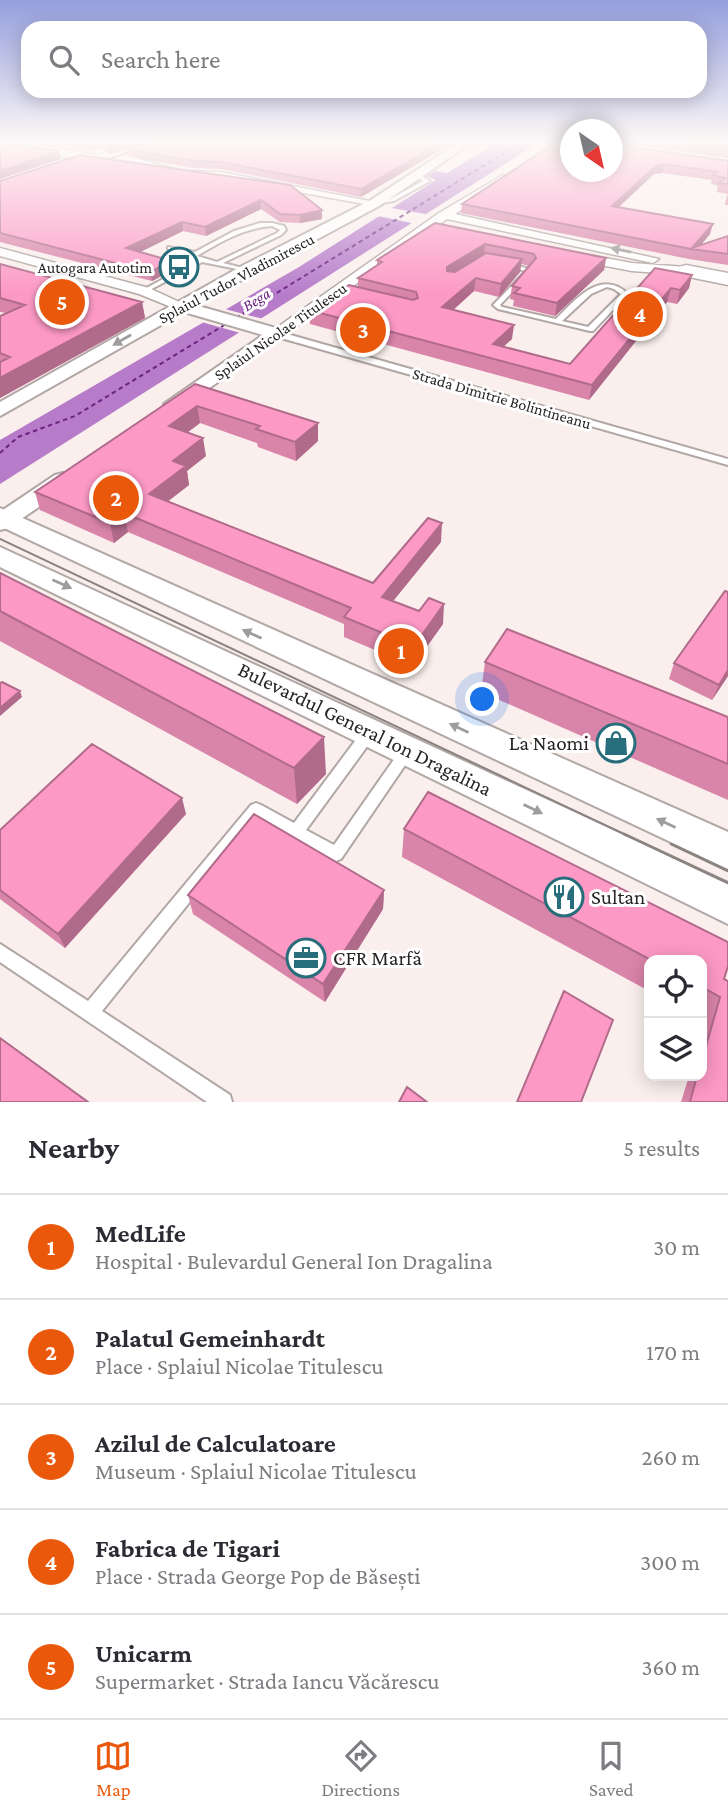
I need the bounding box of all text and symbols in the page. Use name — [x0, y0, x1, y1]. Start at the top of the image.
search box — [21, 21, 707, 98]
icon: search — [45, 41, 83, 79]
text: Search here — [101, 45, 220, 74]
north arrow — [560, 119, 623, 182]
street label: Splaiul Tudor Vladimirescu — [156, 230, 318, 328]
one-way arrow — [610, 245, 632, 256]
bus stop icon: Autogara Autotim — [158, 246, 200, 288]
place label: Autogara Autotim — [38, 259, 152, 277]
pin: 5 — [39, 276, 85, 328]
street label: Splaiul Nicolae Titulescu — [211, 279, 351, 384]
water label: Bega — [239, 284, 274, 315]
pin: 4 — [617, 288, 663, 340]
pin: 3 — [340, 304, 386, 356]
one-way arrow — [113, 334, 132, 346]
street label: Strada Dimitrie Bolintineanu — [411, 365, 593, 432]
pin: 2 — [93, 472, 139, 524]
one-way arrow — [52, 579, 73, 590]
pin: 1 — [378, 625, 424, 677]
one-way arrow — [242, 628, 262, 640]
street label: Bulevardul General Ion Dragalina — [234, 657, 496, 801]
your location — [465, 682, 499, 716]
one-way arrow — [449, 722, 469, 734]
shop icon: La Naomi — [595, 722, 637, 764]
place label: La Naomi — [509, 731, 589, 755]
one-way arrow — [523, 804, 543, 815]
one-way arrow — [656, 817, 676, 829]
restaurant icon: Sultan — [543, 876, 585, 918]
place label: Sultan — [591, 885, 645, 909]
office icon: CFR Marfă — [285, 937, 327, 979]
place label: CFR Marfă — [333, 946, 422, 970]
map controls — [644, 955, 707, 1081]
button: locate — [644, 955, 707, 1018]
button: layers — [644, 1018, 707, 1081]
text: Nearby — [28, 1131, 119, 1164]
text: 5 results — [623, 1135, 700, 1161]
text: MedLife — [95, 1219, 186, 1248]
text: 1 — [47, 1234, 55, 1260]
text: 30 m — [653, 1234, 700, 1260]
text: Hospital · Bulevardul General Ion Dragalina — [95, 1248, 493, 1274]
text: Palatul Gemeinhardt — [95, 1324, 325, 1353]
text: 2 — [45, 1339, 57, 1365]
text: 170 m — [646, 1339, 700, 1365]
text: Place · Splaiul Nicolae Titulescu — [95, 1353, 383, 1379]
text: Azilul de Calculatoare — [95, 1429, 336, 1458]
text: 3 — [45, 1444, 57, 1470]
text: 260 m — [642, 1444, 700, 1470]
text: Museum · Splaiul Nicolae Titulescu — [95, 1458, 417, 1484]
text: Fabrica de Tigari — [95, 1534, 280, 1563]
text: 4 — [45, 1549, 57, 1575]
text: 300 m — [640, 1549, 700, 1575]
text: Place · Strada George Pop de Băsești — [95, 1563, 420, 1589]
text: Unicarm — [95, 1639, 192, 1668]
text: 5 — [45, 1654, 57, 1680]
text: 360 m — [642, 1654, 700, 1680]
text: Supermarket · Strada Iancu Văcărescu — [95, 1668, 439, 1694]
tab: Map — [94, 1737, 132, 1800]
tab: Directions — [321, 1737, 400, 1800]
tab: Saved — [589, 1737, 634, 1800]

